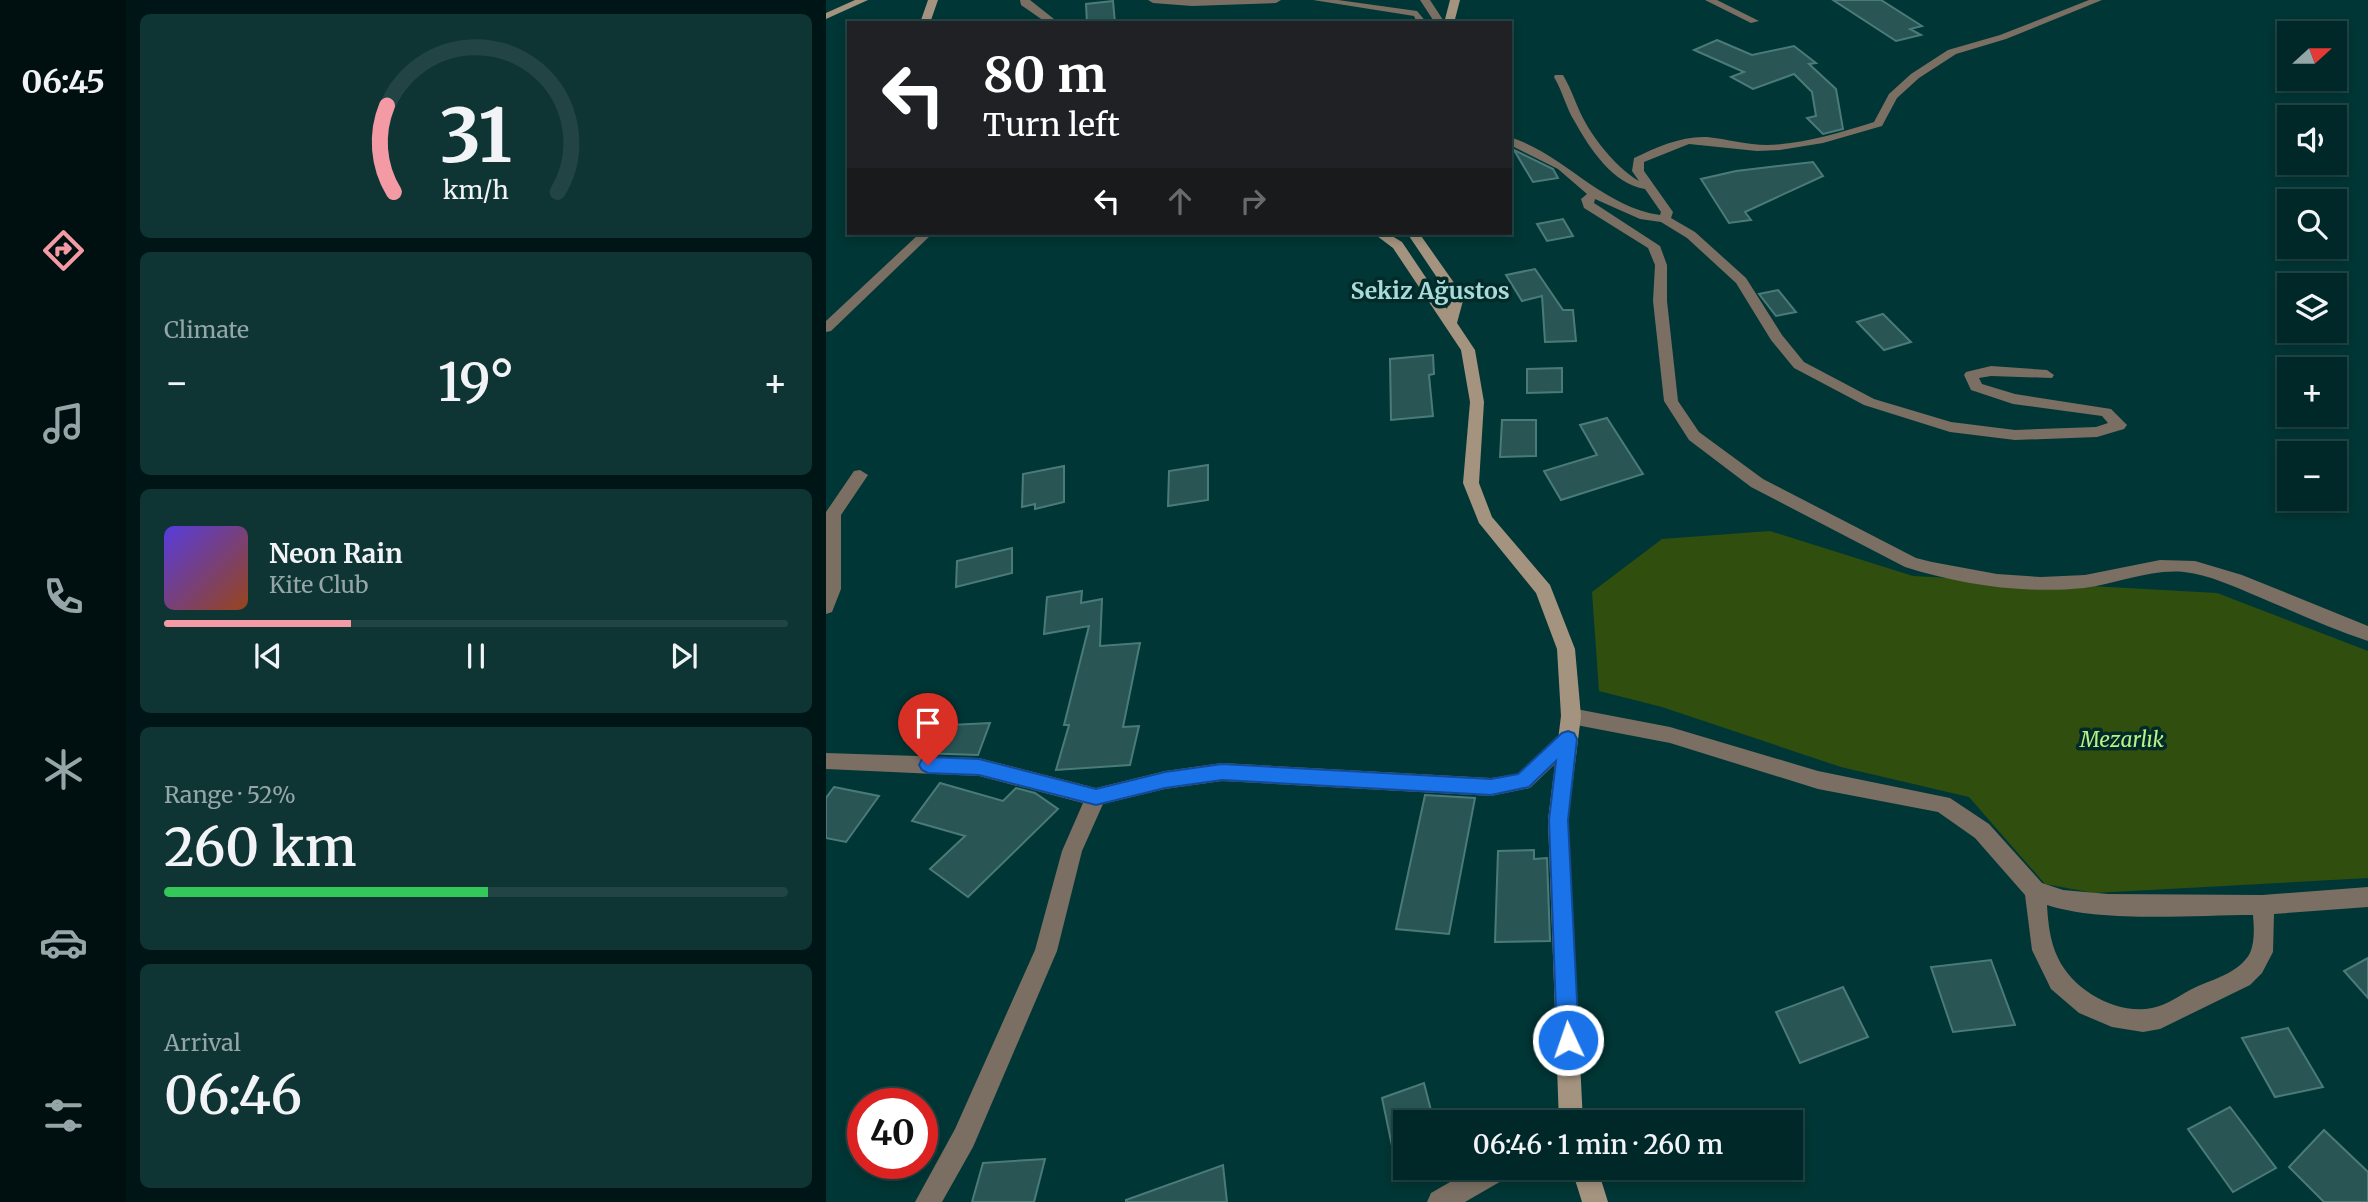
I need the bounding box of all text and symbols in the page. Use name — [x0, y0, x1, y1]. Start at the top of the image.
north arrow — [2277, 21, 2347, 91]
map controls — [2277, 21, 2347, 511]
text: 80 m — [983, 44, 1106, 105]
icon: left — [868, 49, 959, 140]
text: 06:45 — [21, 62, 105, 102]
text: 31 — [440, 90, 512, 182]
text: Turn left — [983, 105, 1120, 145]
button: sound — [2277, 105, 2347, 175]
text: km/h — [443, 174, 509, 206]
icon: left — [1088, 182, 1126, 220]
icon: ahead — [1161, 182, 1199, 220]
icon: right — [1234, 182, 1272, 220]
button: search — [2277, 189, 2347, 259]
icon: directions — [39, 226, 88, 275]
button: layers — [2277, 273, 2347, 343]
district label: Sekiz Ağustos — [1350, 276, 1510, 305]
text: Climate — [164, 315, 249, 344]
text: 19° — [438, 350, 514, 415]
button: + — [2277, 357, 2347, 427]
text: − — [164, 359, 189, 406]
text: + — [763, 359, 788, 406]
icon: music — [39, 399, 88, 448]
button: − — [2277, 441, 2347, 511]
text: Neon Rain — [269, 537, 403, 570]
text: Kite Club — [269, 570, 368, 599]
icon: phone — [39, 572, 88, 621]
icon: previous — [249, 637, 287, 675]
icon: pause — [457, 637, 495, 675]
icon: next — [665, 637, 703, 675]
pin — [898, 693, 958, 765]
icon: arrive — [909, 704, 947, 742]
park label: Mezarlık — [2079, 726, 2165, 753]
icon: climate — [39, 745, 88, 794]
text: Range · 52% — [164, 780, 296, 809]
text: 260 km — [164, 815, 357, 880]
icon: car — [39, 918, 88, 967]
position arrow — [1531, 1003, 1605, 1077]
text: Arrival — [164, 1028, 241, 1057]
text: 06:46 — [164, 1063, 302, 1128]
speed limit sign: 40 — [847, 1088, 938, 1179]
icon: filters — [39, 1091, 88, 1140]
text: 06:46 · 1 min · 260 m — [1473, 1128, 1723, 1161]

